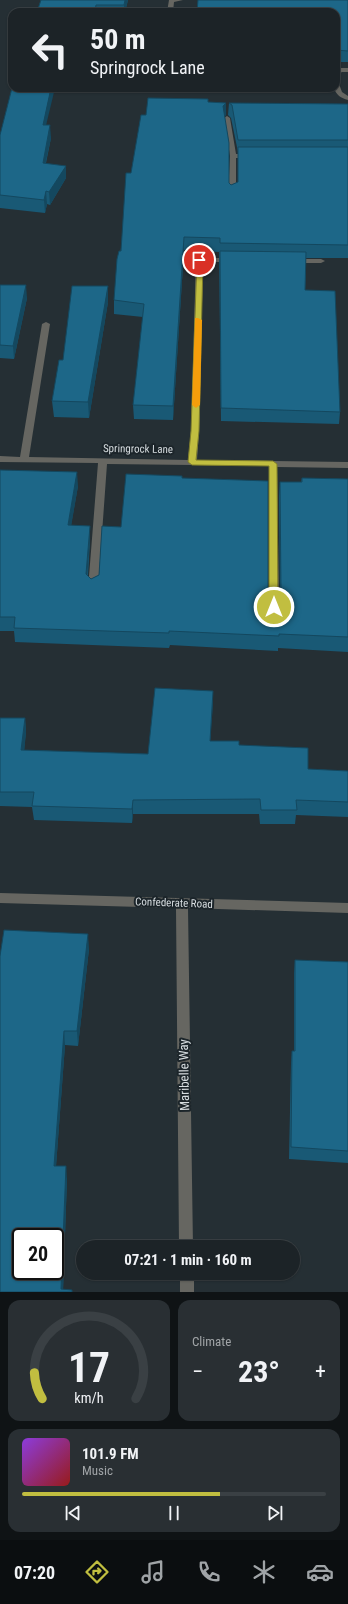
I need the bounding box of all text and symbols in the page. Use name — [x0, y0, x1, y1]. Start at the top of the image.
text: 50 m — [90, 23, 146, 56]
icon: left — [24, 24, 76, 76]
text: Springrock Lane — [90, 57, 205, 78]
pin — [182, 243, 216, 277]
icon: arrive — [188, 249, 210, 271]
street label: Springrock Lane — [103, 442, 173, 456]
position arrow — [253, 586, 295, 628]
street label: Confederate Road — [135, 895, 213, 911]
street label: Maribelle Way — [176, 1038, 192, 1111]
speed limit sign: 20 — [12, 1228, 64, 1280]
text: 07:21 · 1 min · 160 m — [124, 1251, 252, 1269]
text: Climate — [192, 1334, 231, 1349]
text: 17 — [68, 1342, 110, 1391]
text: 23° — [238, 1354, 280, 1389]
text: − — [192, 1359, 203, 1384]
text: + — [315, 1359, 326, 1384]
text: km/h — [74, 1389, 104, 1405]
text: 101.9 FM — [82, 1445, 139, 1463]
text: Music — [82, 1463, 113, 1478]
icon: previous — [62, 1502, 84, 1524]
icon: pause — [163, 1502, 185, 1524]
icon: next — [264, 1502, 286, 1524]
icon: directions — [83, 1558, 111, 1586]
icon: music — [139, 1558, 167, 1586]
icon: phone — [195, 1558, 223, 1586]
icon: climate — [250, 1558, 278, 1586]
icon: car — [306, 1558, 334, 1586]
text: 07:20 — [14, 1562, 55, 1583]

